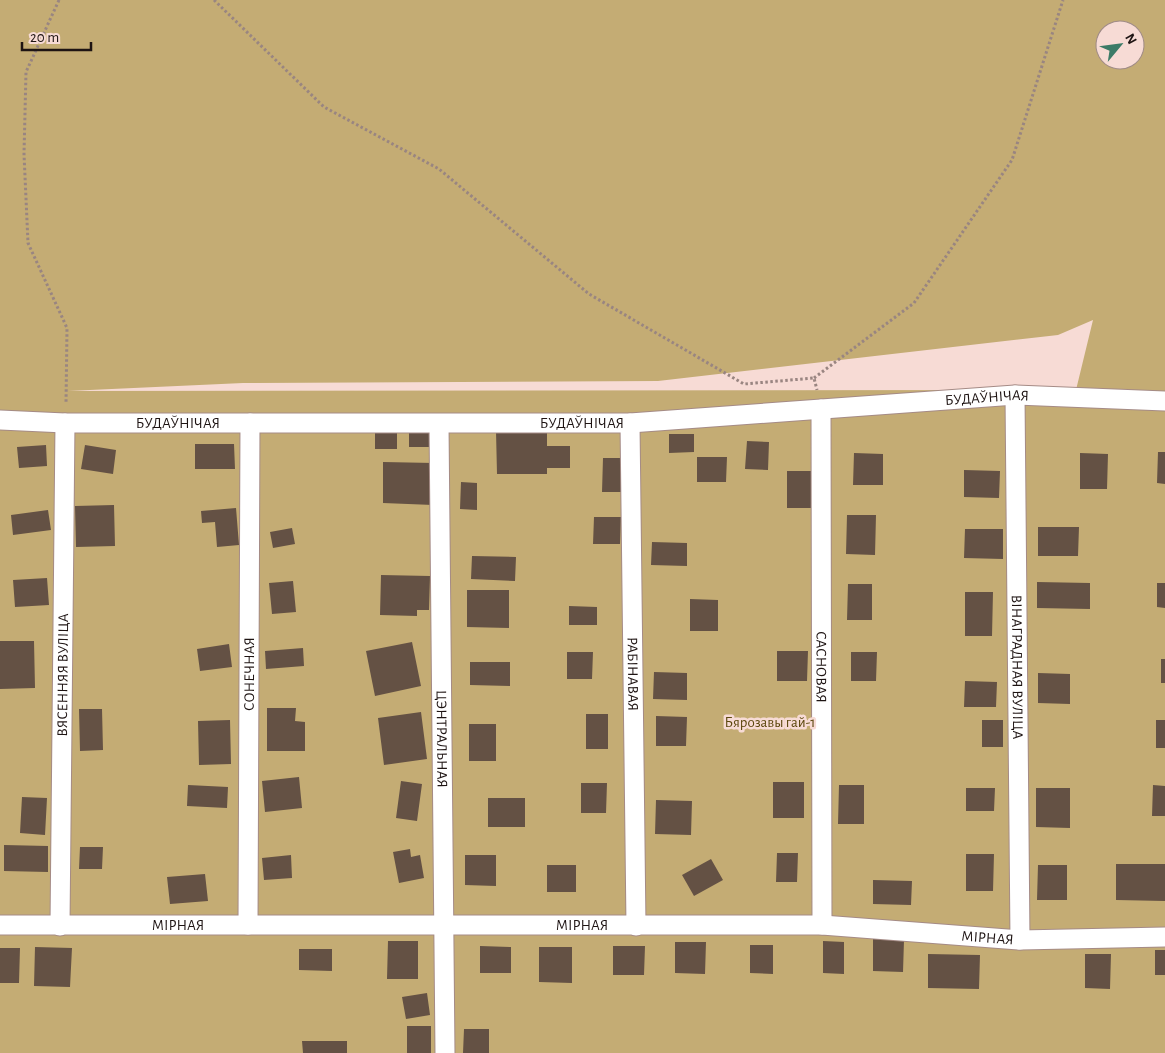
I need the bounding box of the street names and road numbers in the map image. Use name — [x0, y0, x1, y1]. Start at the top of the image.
street label: БУДАЎНІЧАЯ — [944, 387, 1029, 408]
street label: БУДАЎНІЧАЯ — [136, 415, 220, 431]
street label: БУДАЎНІЧАЯ — [540, 415, 624, 431]
street label: ВІНАГРАДНАЯ ВУЛІЦА — [1009, 595, 1026, 739]
street label: ВЯСЕННЯЯ ВУЛІЦА — [54, 613, 71, 737]
street label: САСНОВАЯ — [814, 631, 829, 703]
street label: СОНЕЧНАЯ — [241, 637, 257, 711]
street label: РАБІНАВАЯ — [625, 637, 641, 711]
street label: ЦЭНТРАЛЬНАЯ — [434, 690, 450, 788]
street label: МІРНАЯ — [152, 918, 204, 933]
street label: МІРНАЯ — [556, 918, 608, 933]
street label: МІРНАЯ — [961, 928, 1014, 947]

